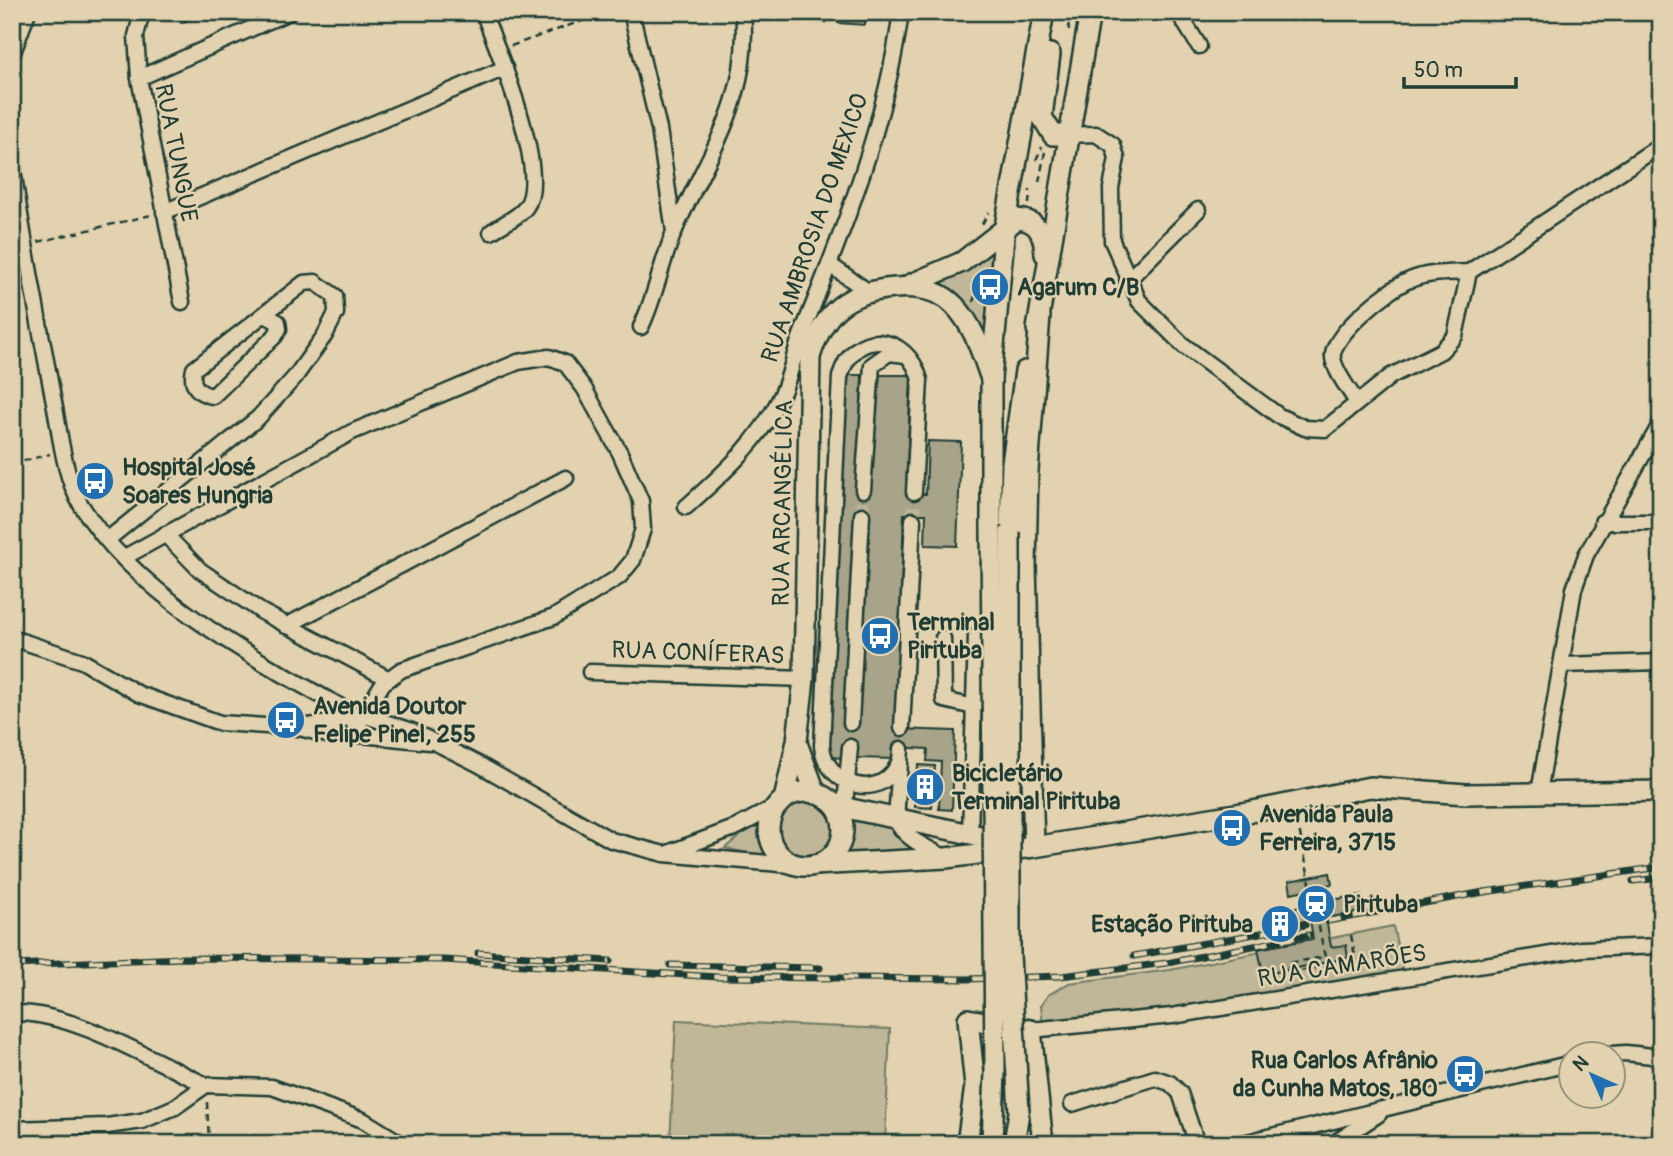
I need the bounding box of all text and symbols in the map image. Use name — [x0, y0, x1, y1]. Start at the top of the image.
scale bar — [1404, 46, 1516, 90]
text: 50 m — [1414, 57, 1463, 84]
street label: RUA TUNGUE — [148, 81, 204, 225]
street label: RUA AMBROSIA DO MEXICO — [755, 90, 875, 366]
bus stop icon: Agarum C/B — [969, 266, 1011, 308]
place label: Agarum C/B — [1017, 273, 1139, 302]
street label: RUA ARCANGÉLICA — [767, 399, 799, 607]
place label: Hospital José Soares Hungria — [122, 453, 273, 510]
bus stop icon: Hospital José Soares Hungria — [74, 460, 116, 502]
place label: Terminal Pirituba — [906, 608, 995, 665]
bus stop icon: Terminal Pirituba — [859, 615, 901, 657]
street label: RUA CONÍFERAS — [611, 635, 785, 671]
place label: Avenida Doutor Felipe Pinel, 255 — [313, 692, 476, 749]
bus stop icon: Avenida Doutor Felipe Pinel, 255 — [265, 699, 307, 741]
place label: Bicicletário Terminal Pirituba — [951, 759, 1120, 816]
building icon: Bicicletário Terminal Pirituba — [904, 766, 946, 808]
place label: Avenida Paula Ferreira, 3715 — [1259, 800, 1396, 857]
bus stop icon: Avenida Paula Ferreira, 3715 — [1211, 807, 1253, 849]
station icon: Pirituba — [1295, 883, 1337, 925]
place label: Pirituba — [1343, 890, 1418, 919]
building icon: Estação Pirituba — [1259, 903, 1301, 945]
place label: Estação Pirituba — [1091, 910, 1253, 939]
street label: RUA CAMARÕES — [1256, 938, 1428, 994]
north arrow — [1558, 1040, 1628, 1110]
place label: Rua Carlos Afrânio da Cunha Matos, 180 — [1233, 1046, 1438, 1103]
text: N — [1568, 1051, 1594, 1077]
bus stop icon: Rua Carlos Afrânio da Cunha Matos, 180 — [1444, 1053, 1486, 1095]

